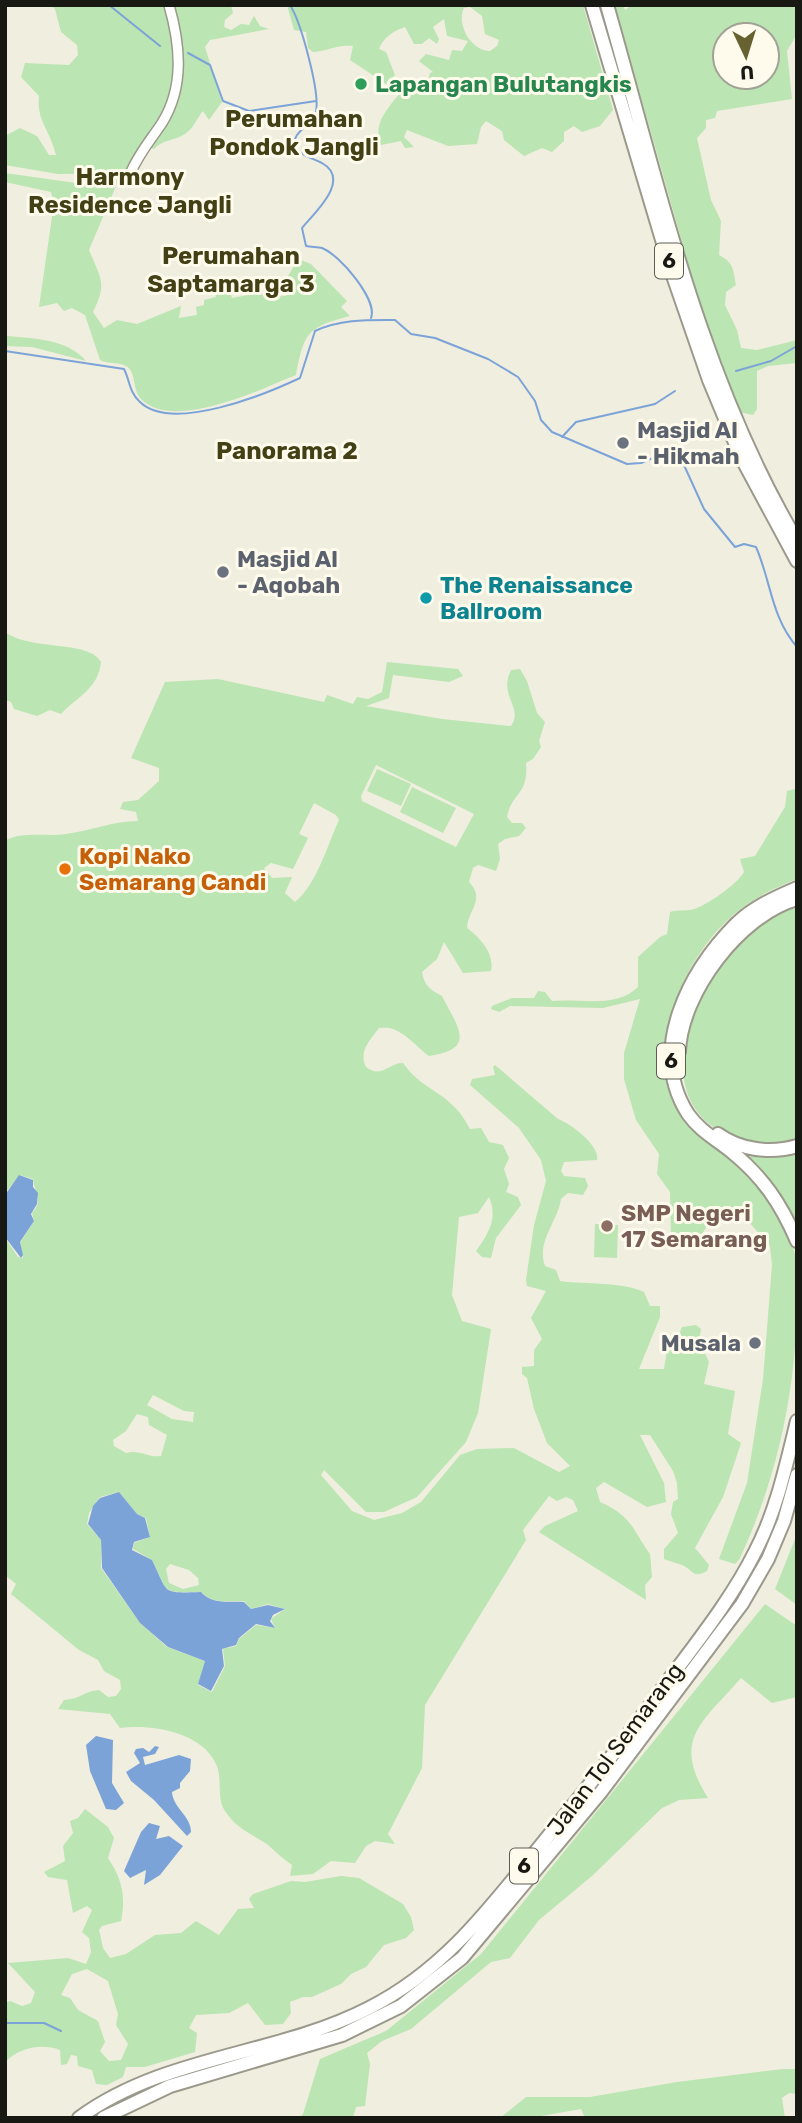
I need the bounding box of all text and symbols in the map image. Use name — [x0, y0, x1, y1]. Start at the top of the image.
north arrow — [711, 21, 781, 91]
text: U — [739, 61, 755, 84]
place label: Lapangan Bulutangkis — [375, 70, 632, 98]
marker: Lapangan Bulutangkis — [353, 76, 369, 92]
district label: Perumahan Pondok Jangli — [209, 105, 379, 161]
district label: Harmony Residence Jangli — [28, 163, 232, 219]
district label: Perumahan Saptamarga 3 — [147, 242, 315, 298]
road number: 6 — [655, 244, 683, 278]
place label: Masjid Al - Hikmah — [637, 416, 740, 470]
marker: Masjid Al - Hikmah — [615, 435, 631, 451]
district label: Panorama 2 — [216, 437, 358, 465]
place label: Masjid Al - Aqobah — [237, 545, 340, 599]
marker: Masjid Al - Aqobah — [215, 564, 231, 580]
place label: The Renaissance Ballroom — [440, 571, 633, 625]
marker: The Renaissance Ballroom — [418, 590, 434, 606]
place label: Kopi Nako Semarang Candi — [79, 842, 266, 896]
marker: Kopi Nako Semarang Candi — [57, 861, 73, 877]
road number: 6 — [657, 1044, 685, 1078]
place label: SMP Negeri 17 Semarang — [621, 1199, 767, 1253]
marker: SMP Negeri 17 Semarang — [599, 1218, 615, 1234]
place label: Musala — [661, 1329, 741, 1357]
marker: Musala — [747, 1335, 763, 1351]
street label: Jalan Tol Semarang — [541, 1657, 689, 1841]
road number: 6 — [510, 1848, 538, 1884]

